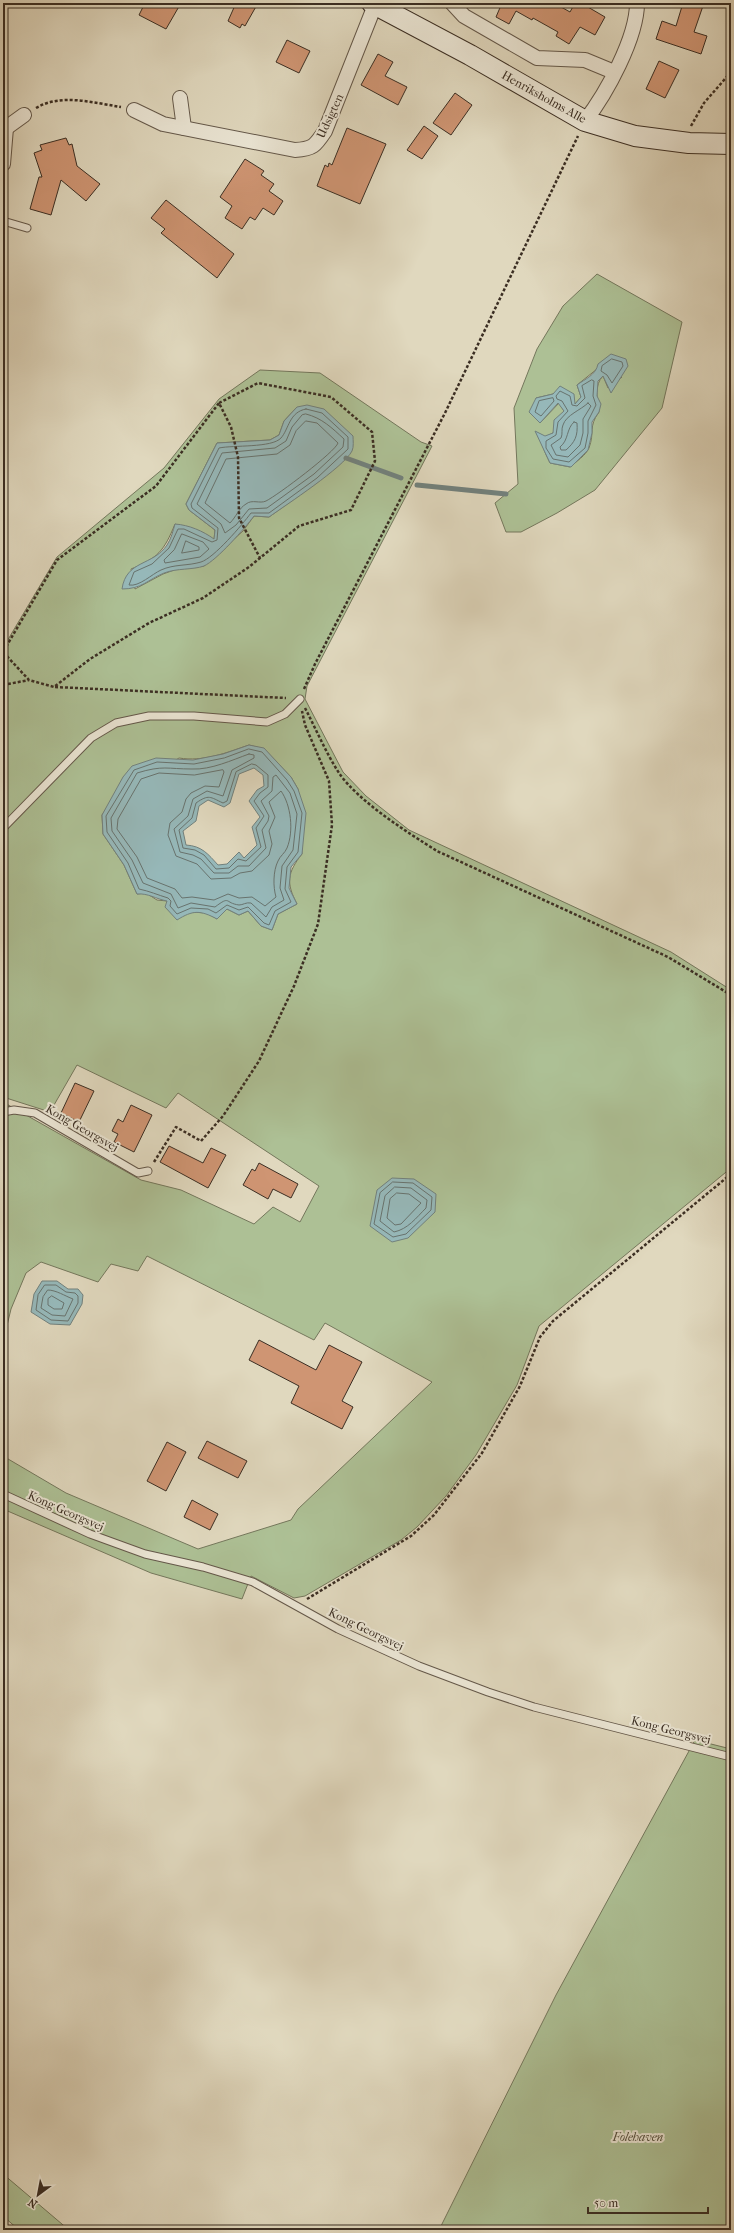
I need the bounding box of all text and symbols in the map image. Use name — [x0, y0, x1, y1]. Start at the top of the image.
street label: Henriksholms Alle — [499, 68, 589, 126]
street label: Udsigten — [314, 91, 346, 141]
street label: Kong Georgsvej — [43, 1102, 121, 1154]
street label: Kong Georgsvej — [26, 1488, 106, 1534]
street label: Kong Georgsvej — [326, 1605, 406, 1653]
street label: Kong Georgsvej — [630, 1713, 712, 1747]
park label: Folehaven — [612, 2130, 663, 2144]
north arrow — [18, 2175, 58, 2215]
scale bar — [588, 2189, 708, 2215]
text: N — [25, 2195, 40, 2211]
text: 50 m — [594, 2196, 618, 2210]

